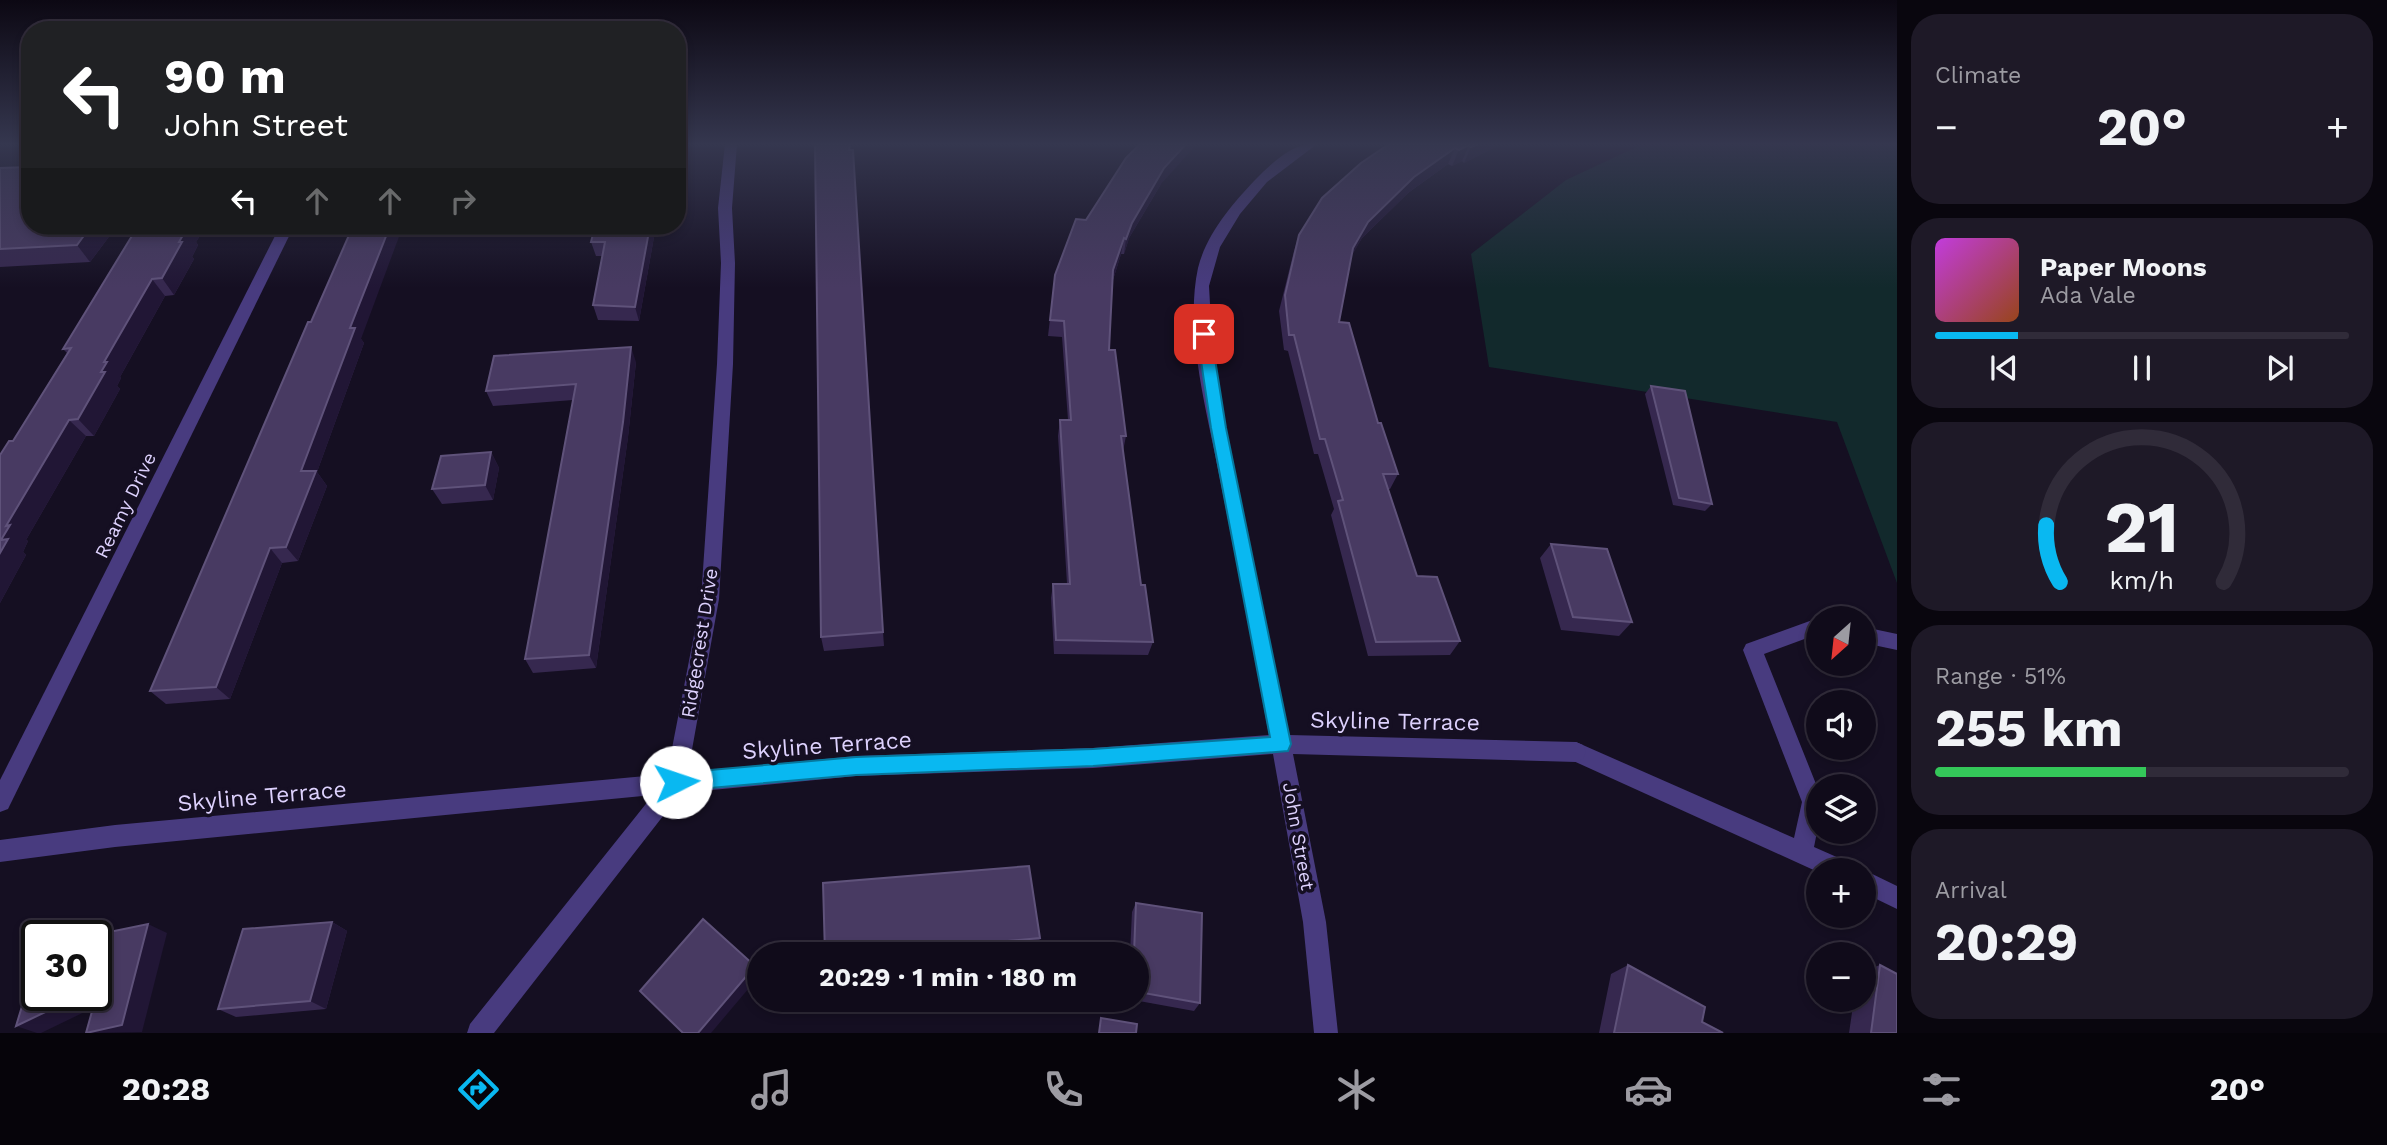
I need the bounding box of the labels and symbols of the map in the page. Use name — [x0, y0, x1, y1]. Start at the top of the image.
pin — [1174, 304, 1234, 364]
street label: Reamy Drive — [90, 449, 161, 562]
street label: Ridgecrest Drive — [676, 567, 723, 720]
north arrow — [1806, 606, 1876, 676]
street label: Skyline Terrace — [1310, 707, 1480, 736]
street label: Skyline Terrace — [741, 726, 913, 765]
position arrow — [639, 745, 713, 819]
street label: Skyline Terrace — [176, 776, 348, 817]
street label: John Street — [1278, 780, 1319, 892]
speed limit sign: 30 — [21, 920, 112, 1011]

